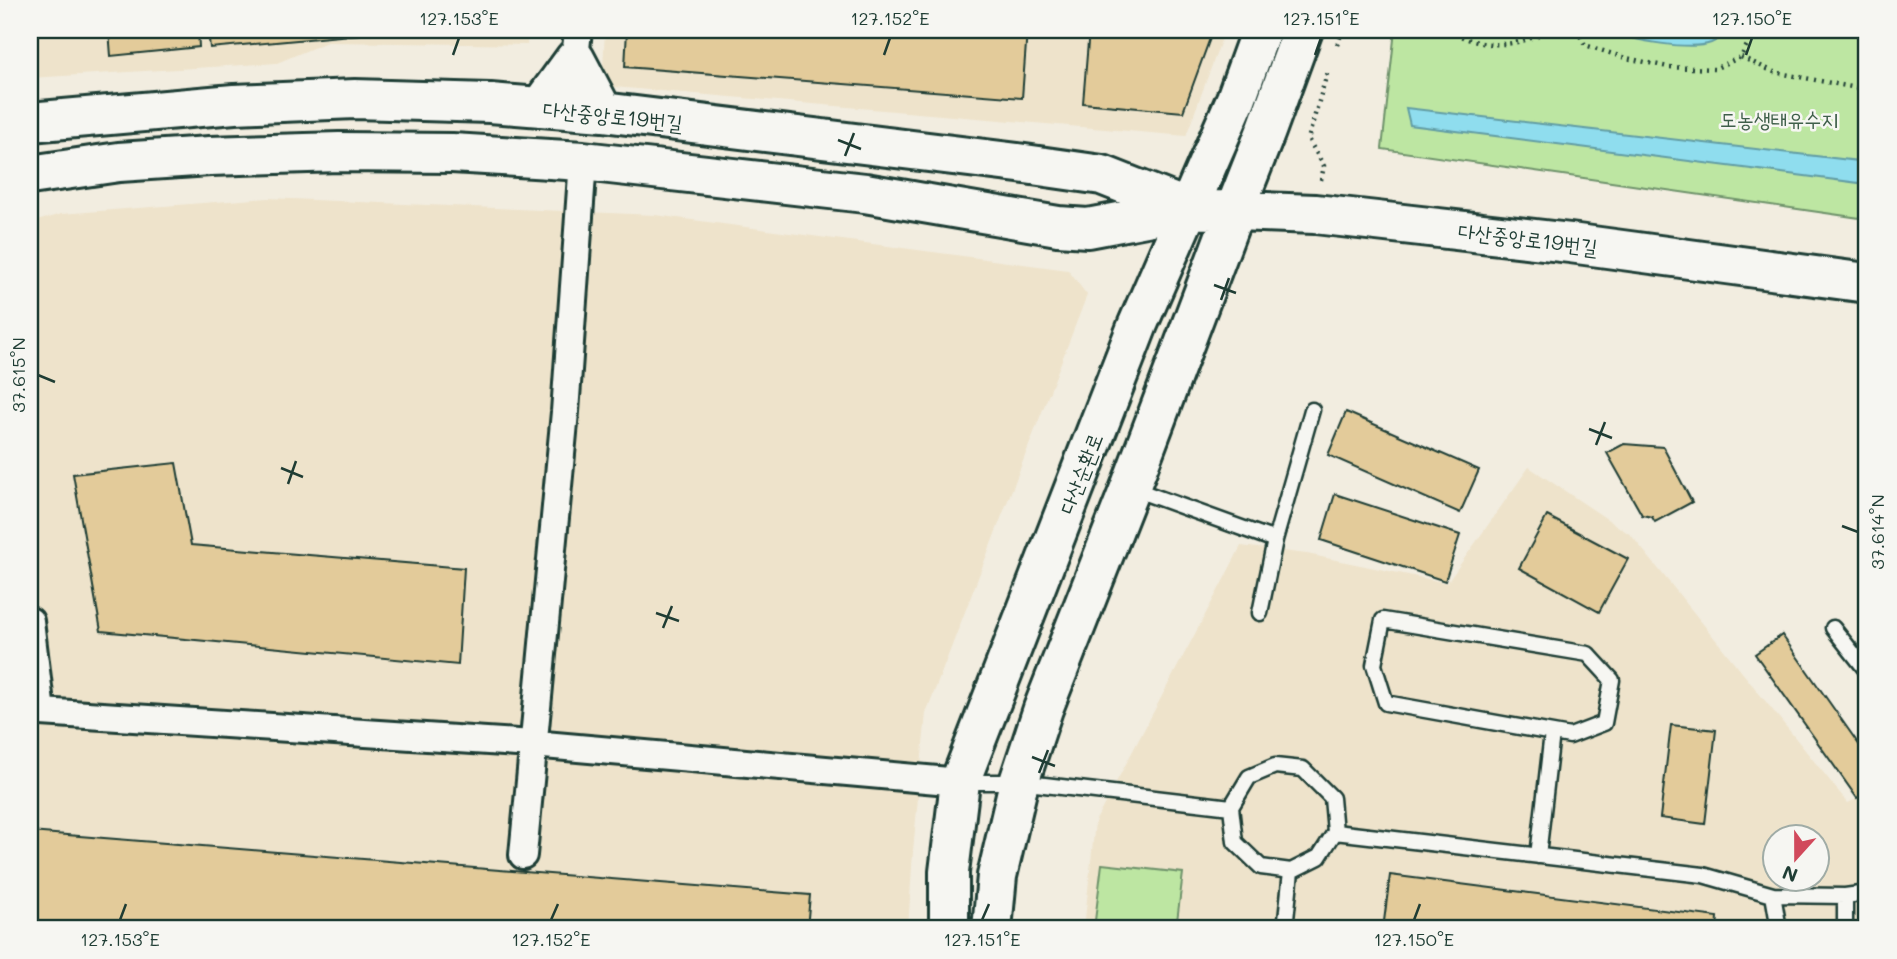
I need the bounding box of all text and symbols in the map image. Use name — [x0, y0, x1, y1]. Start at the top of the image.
text: 127.153°E — [419, 6, 499, 30]
text: 127.152°E — [850, 6, 930, 30]
text: 127.151°E — [1282, 6, 1360, 30]
text: 127.150°E — [1712, 6, 1792, 30]
street label: 다산중앙로19번길 — [542, 94, 684, 136]
park label: 도농생태유수지 — [1720, 105, 1838, 132]
street label: 다산중앙로19번길 — [1457, 216, 1599, 260]
text: 37.615°N — [6, 337, 30, 413]
street label: 다산순환로 — [1052, 429, 1108, 517]
text: 37.614°N — [1865, 494, 1889, 570]
north arrow — [1760, 822, 1830, 892]
text: N — [1779, 860, 1801, 889]
text: 127.153°E — [80, 927, 160, 951]
text: 127.152°E — [511, 927, 591, 951]
text: 127.151°E — [943, 927, 1021, 951]
text: 127.150°E — [1374, 927, 1454, 951]

